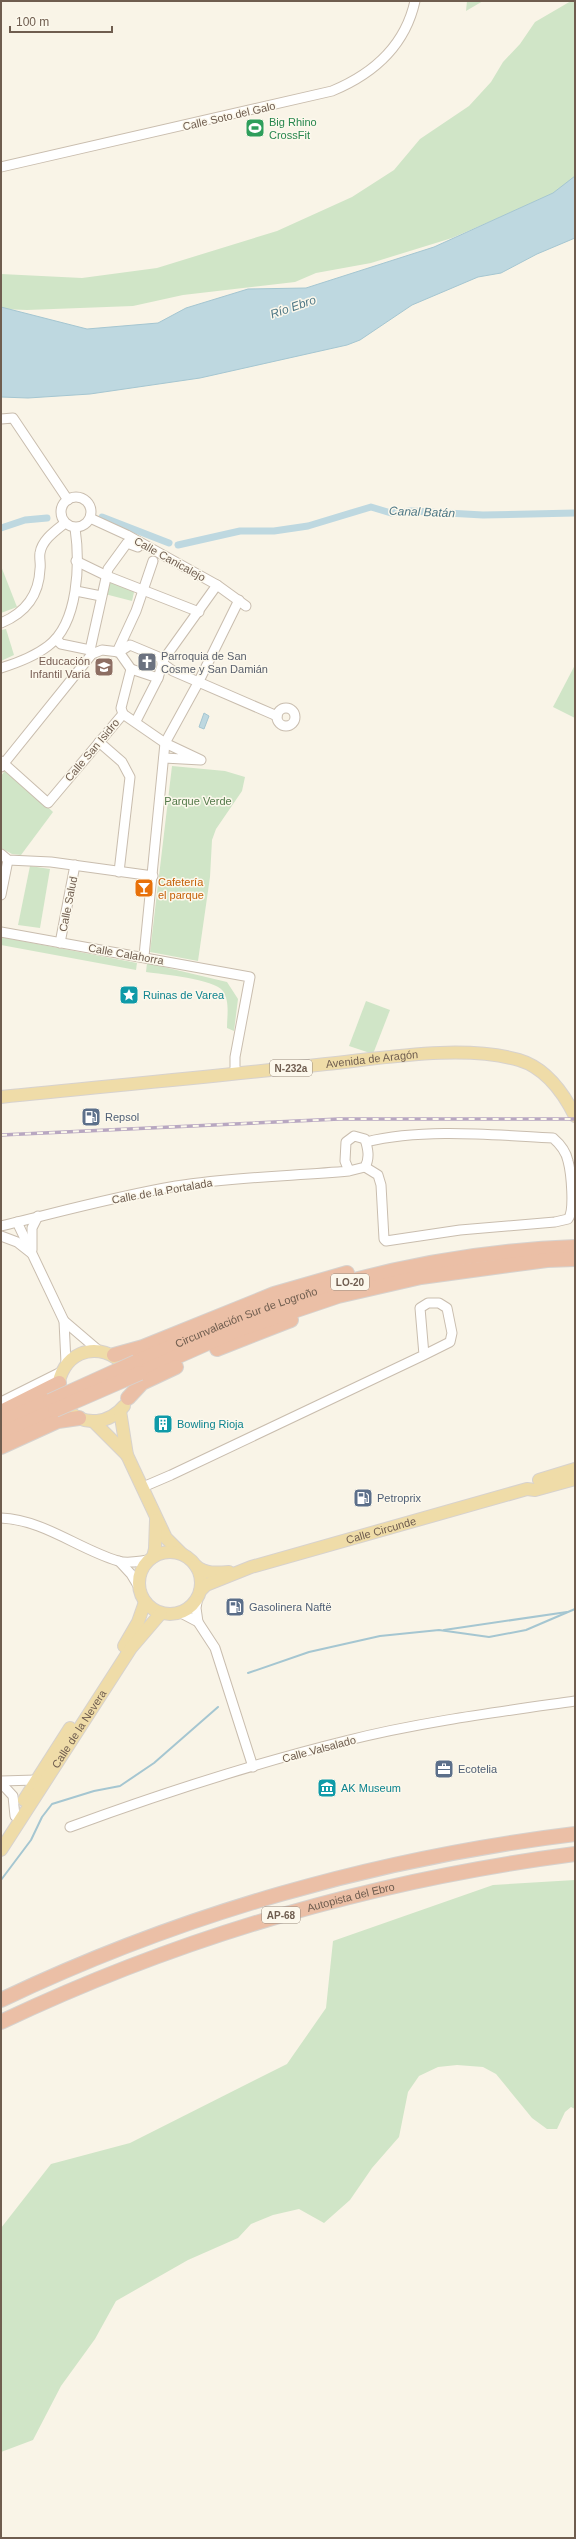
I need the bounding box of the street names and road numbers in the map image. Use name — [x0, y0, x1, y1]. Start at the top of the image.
street label: Calle Soto del Galo — [181, 99, 277, 133]
street label: Calle Canicalejo — [132, 534, 208, 584]
street label: Calle San Isidro — [62, 716, 122, 784]
street label: Calle Salud — [57, 875, 79, 933]
street label: Calle Calahorra — [87, 941, 166, 967]
street label: Avenida de Aragón — [325, 1048, 419, 1070]
road number: N-232a — [270, 1060, 312, 1076]
street label: Calle de la Portalada — [111, 1176, 214, 1206]
road number: LO-20 — [331, 1274, 369, 1290]
street label: Circunvalación Sur de Logroño — [173, 1285, 319, 1350]
street label: Calle Circunde — [345, 1515, 417, 1546]
street label: Calle de la Nevera — [49, 1687, 109, 1770]
street label: Calle Valsalado — [281, 1733, 357, 1765]
street label: Autopista del Ebro — [306, 1880, 396, 1914]
road number: AP-68 — [262, 1907, 300, 1923]

